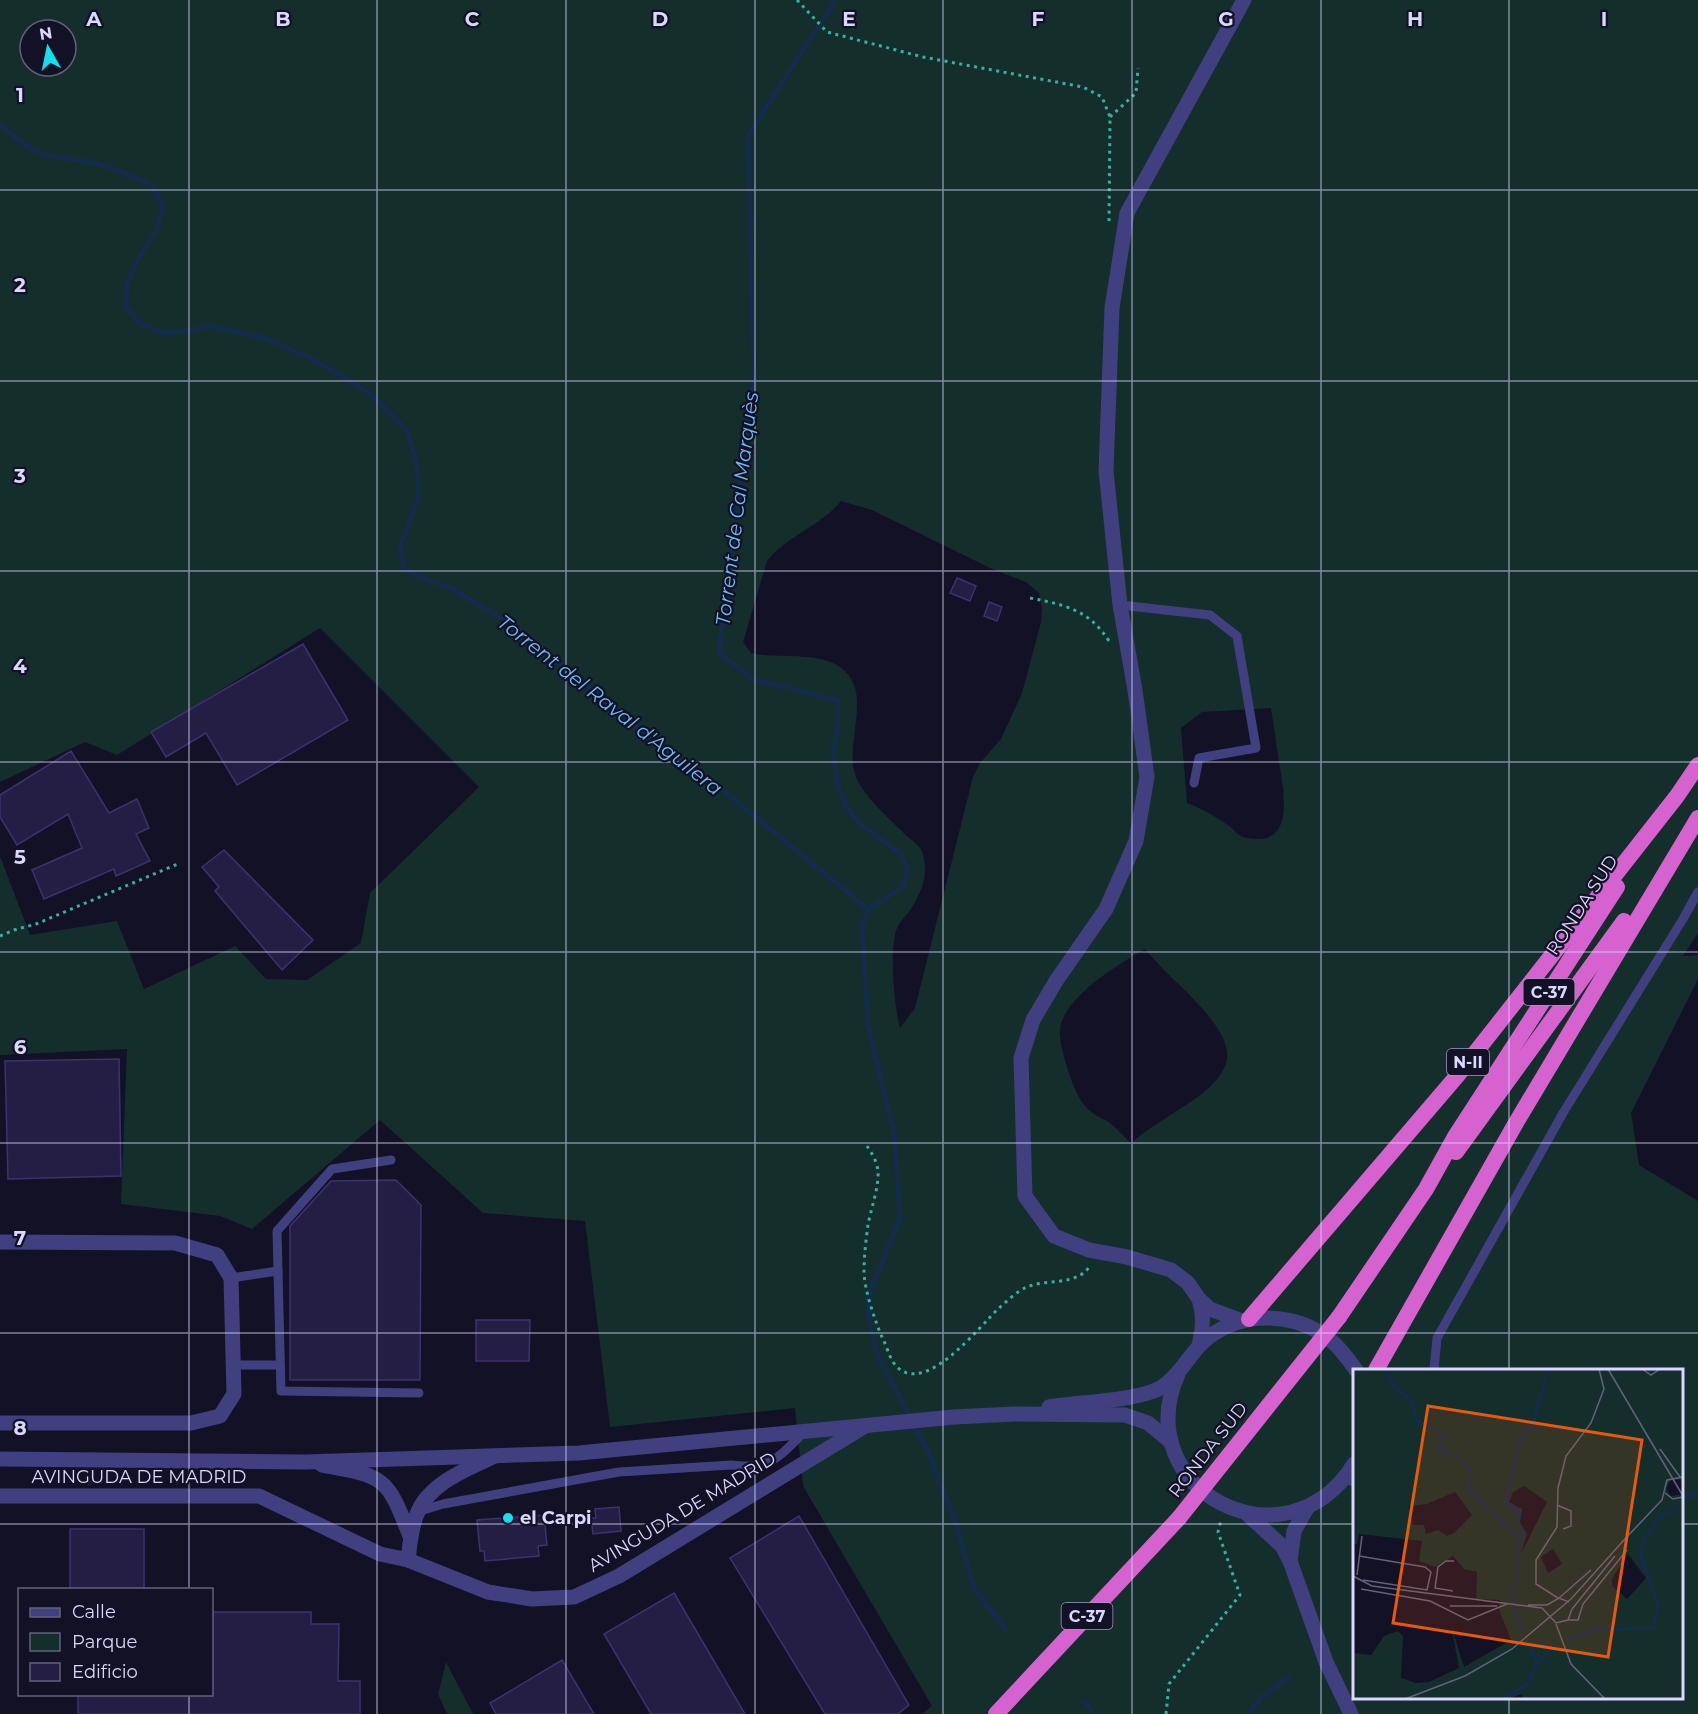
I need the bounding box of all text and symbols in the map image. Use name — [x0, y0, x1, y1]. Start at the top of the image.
text: A — [85, 7, 102, 31]
text: B — [275, 7, 291, 31]
text: C — [465, 7, 480, 31]
text: D — [652, 7, 668, 31]
text: E — [842, 7, 856, 31]
text: F — [1032, 7, 1045, 31]
text: G — [1218, 7, 1234, 31]
text: H — [1407, 7, 1423, 31]
text: I — [1601, 7, 1607, 31]
north arrow — [18, 18, 78, 78]
text: N — [38, 23, 54, 44]
text: 1 — [16, 83, 24, 107]
text: 2 — [14, 273, 26, 297]
water label: Torrent de Cal Marquès — [711, 390, 763, 627]
text: 3 — [13, 464, 26, 488]
water label: Torrent del Raval d'Aguilera — [493, 610, 727, 800]
text: 4 — [13, 654, 27, 678]
text: 5 — [14, 845, 26, 869]
street label: RONDA SUD — [1541, 851, 1623, 959]
road number: C-37 — [1524, 979, 1574, 1005]
text: 6 — [14, 1035, 27, 1059]
road number: N-II — [1447, 1049, 1489, 1075]
text: 7 — [14, 1226, 26, 1250]
inset map — [1353, 1369, 1683, 1699]
street label: RONDA SUD — [1164, 1398, 1252, 1502]
text: 8 — [13, 1416, 27, 1440]
street label: AVINGUDA DE MADRID — [584, 1447, 780, 1577]
street label: AVINGUDA DE MADRID — [31, 1466, 247, 1488]
place label: el Carpi — [520, 1507, 591, 1529]
marker: el Carpi — [501, 1511, 515, 1525]
legend — [18, 1588, 213, 1696]
text: Calle — [72, 1601, 116, 1623]
road number: C-37 — [1062, 1603, 1112, 1629]
text: Parque — [72, 1631, 138, 1653]
text: Edificio — [72, 1661, 138, 1683]

